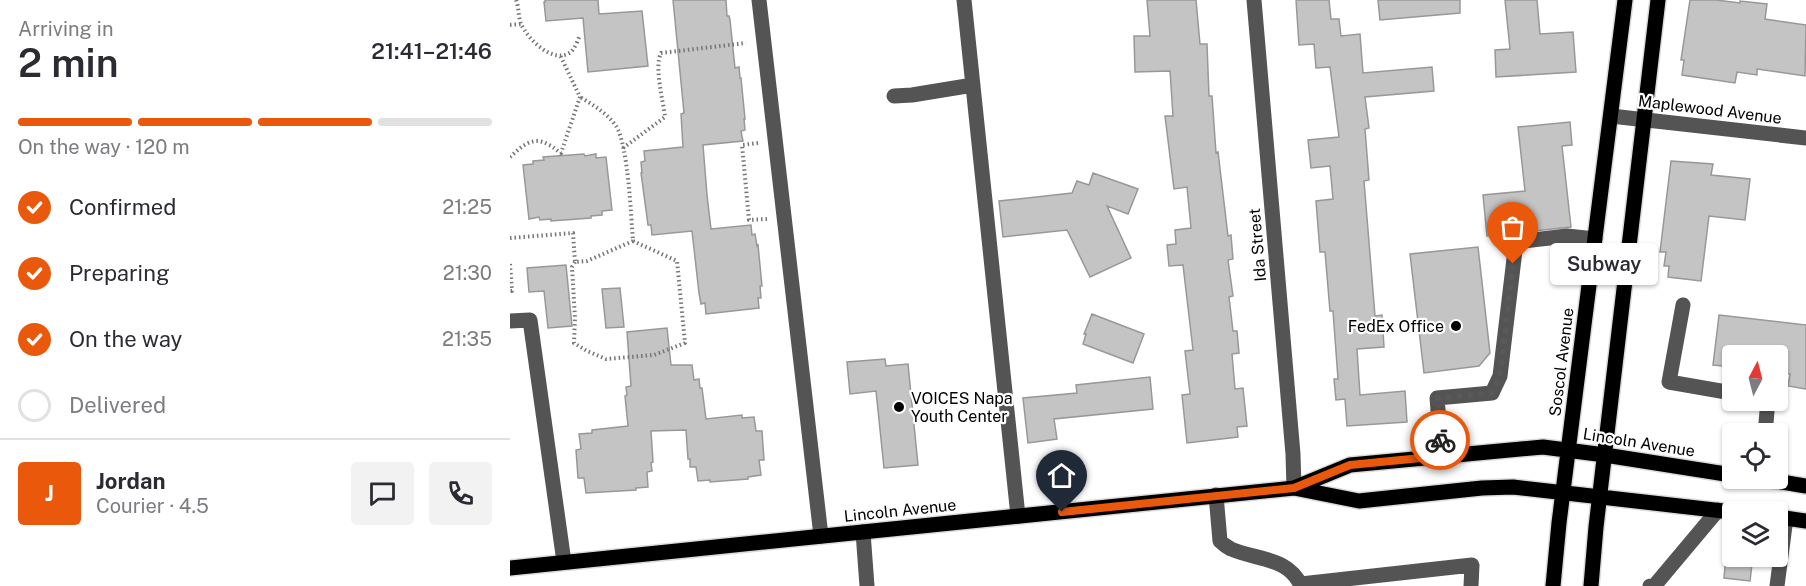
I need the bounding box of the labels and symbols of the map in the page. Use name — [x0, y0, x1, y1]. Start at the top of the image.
street label: Maplewood Avenue — [1637, 91, 1783, 128]
pin — [1487, 202, 1538, 264]
street label: Ida Street — [1245, 208, 1270, 282]
callout: Subway — [1549, 243, 1657, 285]
street label: Soscol Avenue — [1545, 307, 1578, 417]
place label: FedEx Office — [1348, 317, 1444, 336]
marker: FedEx Office — [1449, 319, 1463, 333]
north arrow — [1722, 345, 1788, 411]
place label: VOICES Napa Youth Center — [911, 389, 1013, 426]
marker: VOICES Napa Youth Center — [892, 400, 906, 414]
courier — [1410, 410, 1470, 470]
street label: Lincoln Avenue — [1582, 424, 1696, 461]
pin — [1036, 450, 1087, 512]
street label: Lincoln Avenue — [843, 495, 957, 526]

